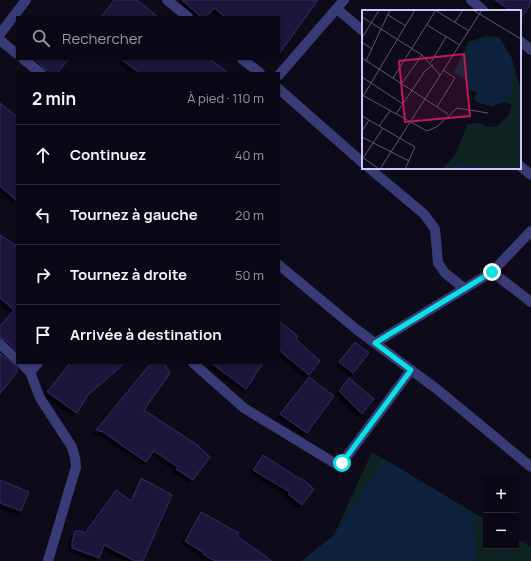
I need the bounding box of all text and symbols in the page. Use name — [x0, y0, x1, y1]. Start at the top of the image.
inset map — [362, 10, 521, 169]
search box — [16, 16, 280, 60]
icon: search — [30, 27, 52, 49]
text: Rechercher — [62, 28, 143, 49]
text: 2 min — [32, 87, 76, 110]
text: À pied · 110 m — [187, 89, 264, 107]
icon: ahead — [32, 144, 54, 166]
text: Continuez — [70, 144, 146, 165]
text: 40 m — [235, 146, 264, 164]
icon: left — [32, 204, 54, 226]
text: Tournez à gauche — [70, 204, 198, 225]
text: 20 m — [235, 206, 264, 224]
route end — [483, 263, 501, 281]
icon: right — [32, 264, 54, 286]
text: Tournez à droite — [70, 264, 187, 285]
text: 50 m — [235, 266, 264, 284]
icon: arrive — [32, 324, 54, 346]
text: Arrivée à destination — [70, 324, 222, 345]
route start — [333, 454, 351, 472]
map controls — [483, 477, 519, 549]
button: + — [483, 477, 519, 513]
button: − — [483, 513, 519, 549]

